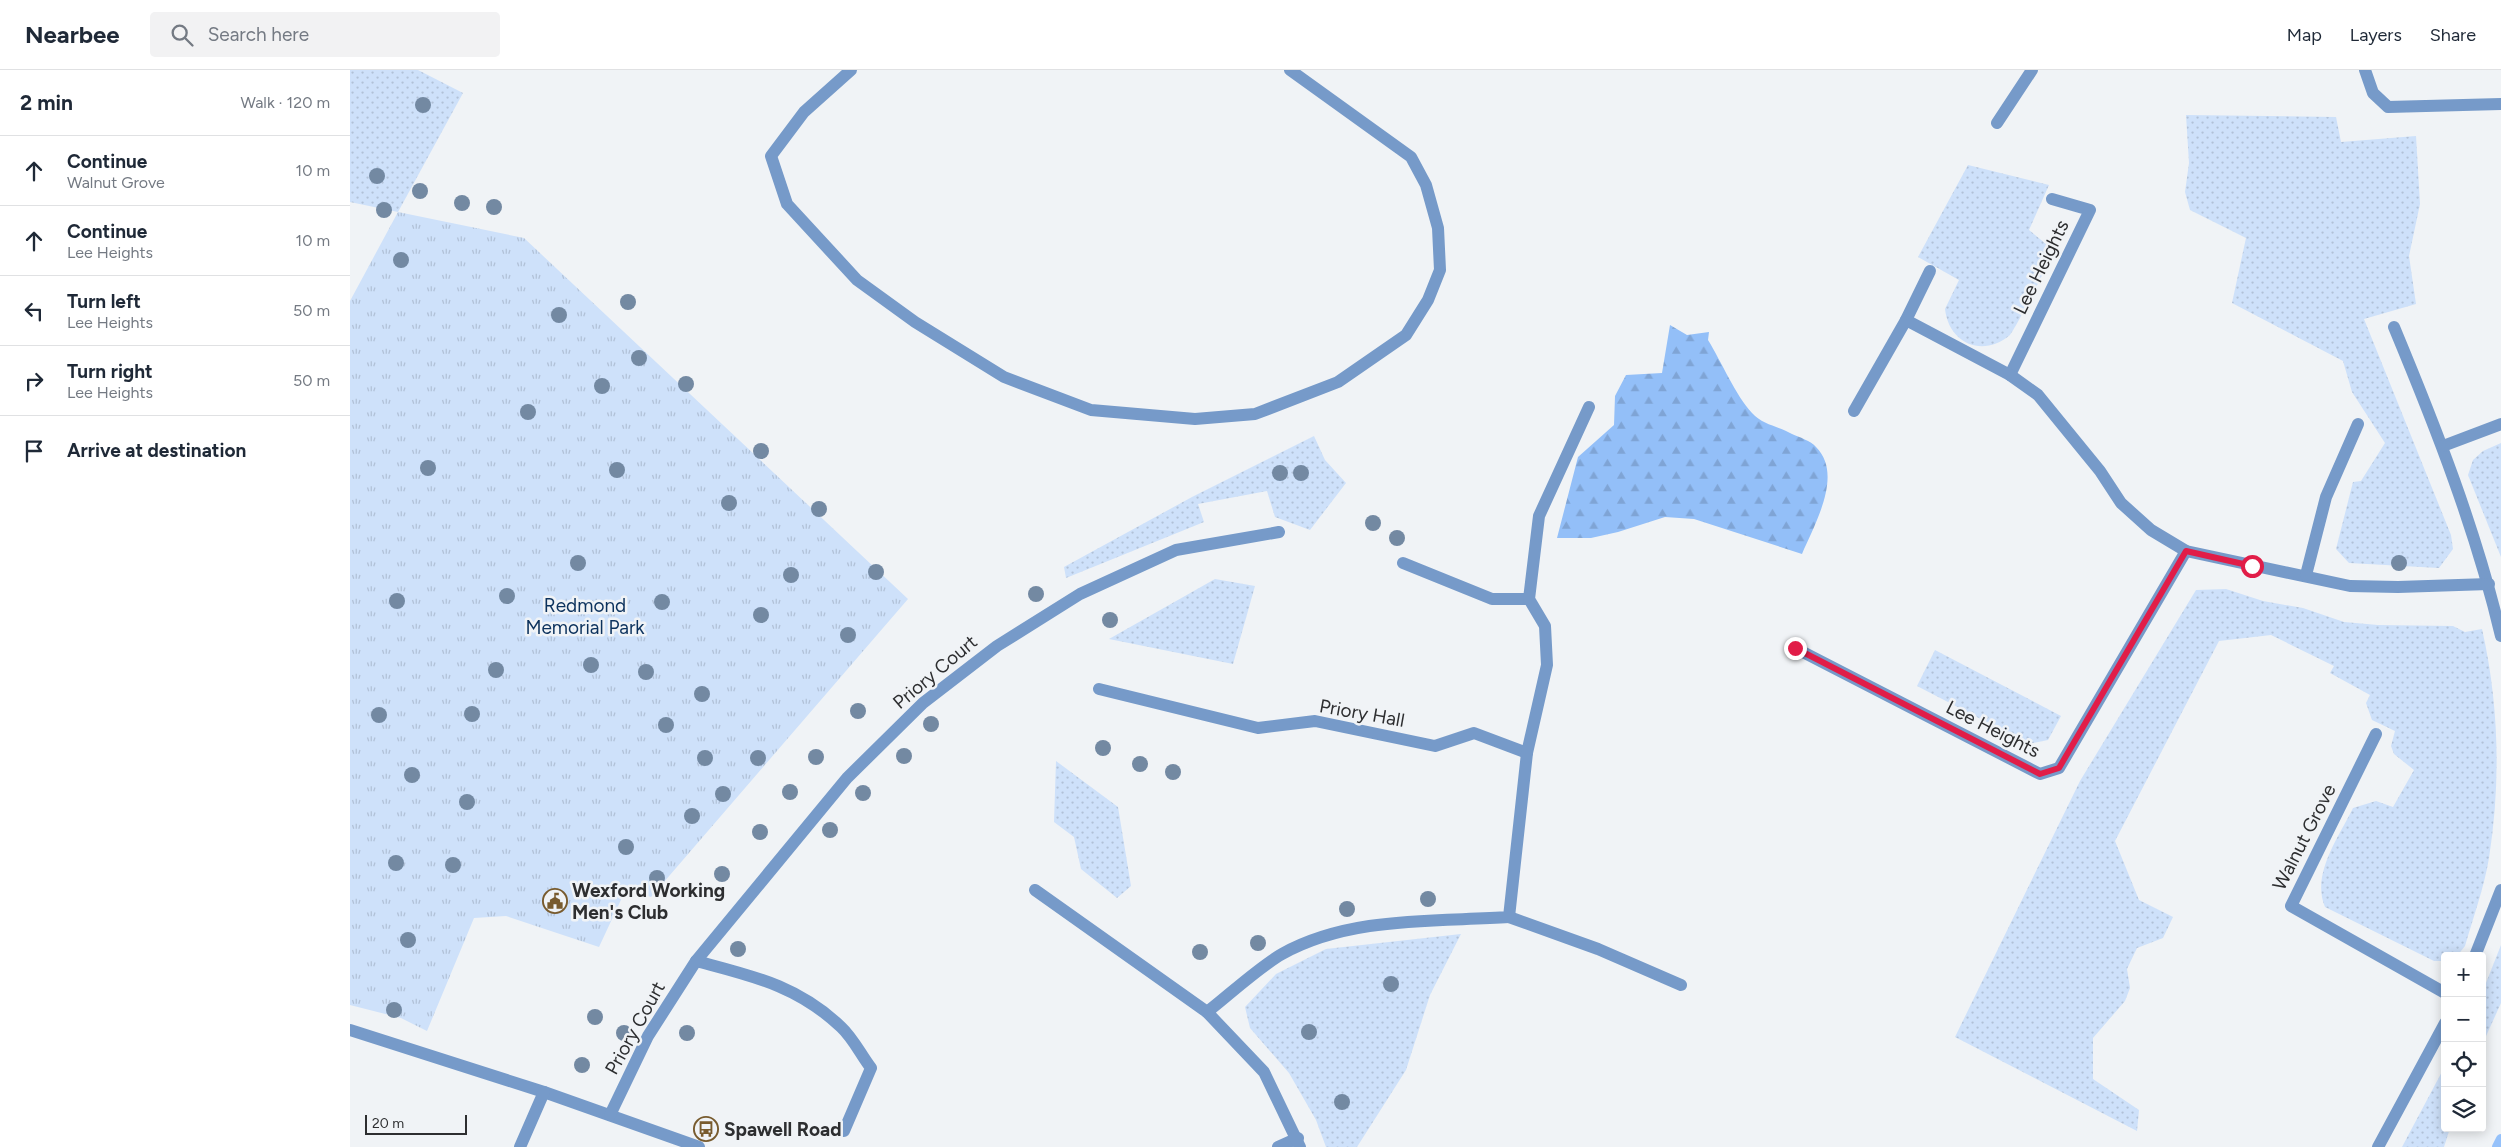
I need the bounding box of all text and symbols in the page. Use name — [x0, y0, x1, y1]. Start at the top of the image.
search box — [150, 12, 500, 57]
text: Nearbee — [25, 20, 120, 49]
icon: search — [168, 21, 196, 49]
text: Search here — [208, 23, 309, 46]
text: Map — [2287, 24, 2322, 46]
text: Layers — [2350, 24, 2402, 46]
text: Share — [2430, 24, 2476, 46]
text: 2 min — [20, 90, 73, 115]
text: Walk · 120 m — [241, 93, 330, 112]
text: Continue — [67, 150, 147, 173]
icon: ahead — [20, 157, 48, 185]
text: 10 m — [296, 161, 330, 180]
text: Walnut Grove — [67, 173, 165, 192]
street label: Lee Heights — [2008, 216, 2074, 318]
text: Continue — [67, 220, 147, 243]
icon: ahead — [20, 227, 48, 255]
text: 10 m — [296, 231, 330, 250]
text: Lee Heights — [67, 243, 153, 262]
text: Turn left — [67, 290, 141, 313]
icon: left — [20, 297, 48, 325]
text: 50 m — [293, 301, 330, 320]
text: Lee Heights — [67, 313, 153, 332]
text: Turn right — [67, 360, 153, 383]
icon: right — [20, 367, 48, 395]
text: 50 m — [293, 371, 330, 390]
text: Lee Heights — [67, 383, 153, 402]
icon: arrive — [20, 437, 48, 465]
text: Arrive at destination — [67, 439, 246, 462]
route start — [2241, 555, 2264, 578]
park label: Redmond Memorial Park — [525, 594, 645, 639]
street label: Priory Court — [888, 630, 982, 714]
route end — [1784, 637, 1807, 660]
street label: Priory Hall — [1318, 694, 1406, 732]
street label: Lee Heights — [1942, 696, 2044, 763]
street label: Walnut Grove — [2267, 780, 2341, 894]
place label: Wexford Working Men's Club — [572, 879, 725, 924]
public building icon: Wexford Working Men's Club — [542, 888, 568, 914]
map controls — [2441, 952, 2486, 1132]
button: + — [2441, 952, 2486, 997]
street label: Priory Court — [600, 977, 670, 1079]
button: − — [2441, 997, 2486, 1042]
button: locate — [2441, 1042, 2486, 1087]
button: layers — [2441, 1087, 2486, 1132]
scale bar — [365, 1112, 468, 1135]
text: 20 m — [372, 1115, 404, 1132]
bus stop icon: Spawell Road — [693, 1116, 719, 1142]
place label: Spawell Road — [724, 1118, 842, 1141]

